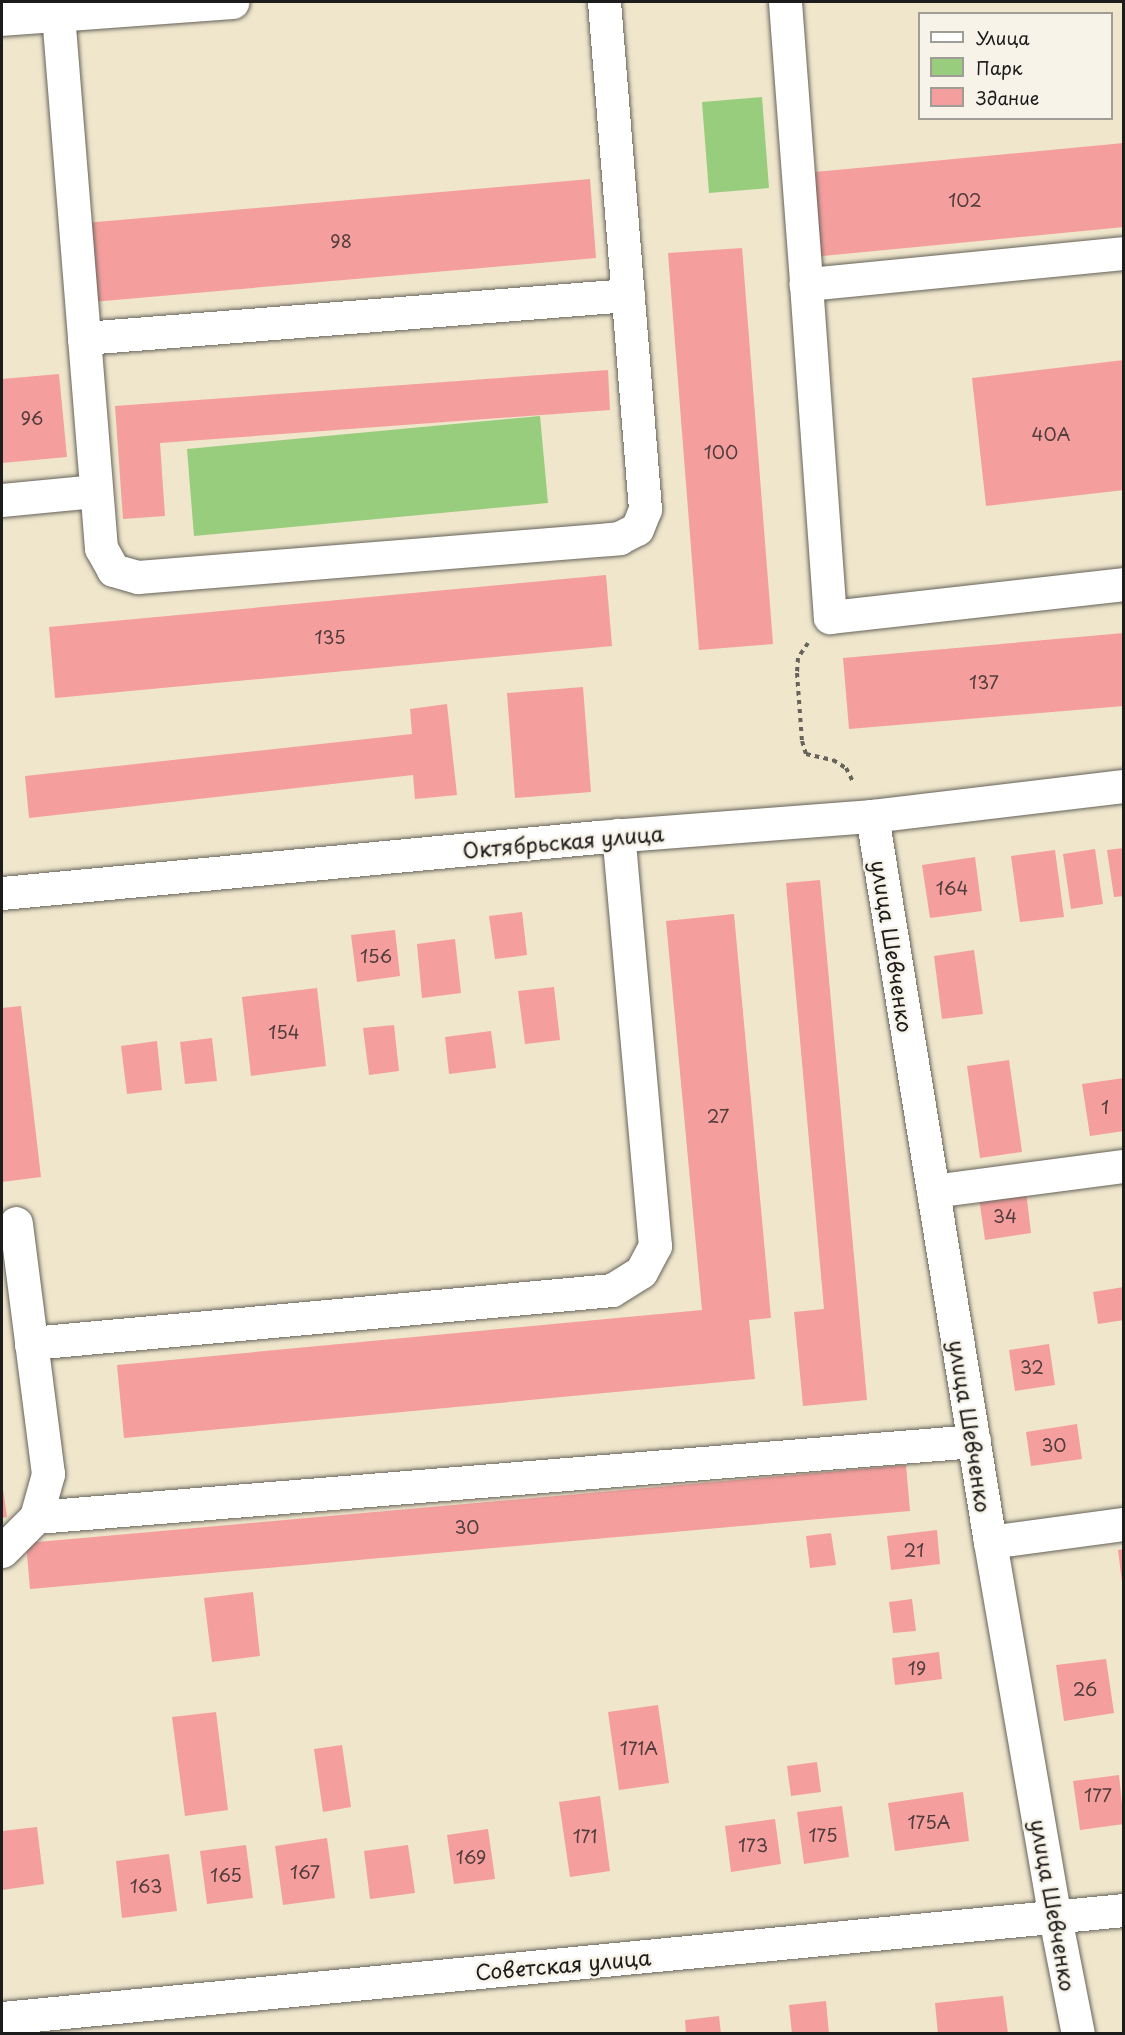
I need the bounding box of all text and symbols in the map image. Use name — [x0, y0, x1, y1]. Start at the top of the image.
legend — [918, 12, 1113, 120]
text: Улица — [976, 24, 1030, 51]
text: Парк — [976, 54, 1022, 81]
text: Здание — [976, 84, 1039, 111]
house number: 102 — [948, 189, 982, 211]
house number: 98 — [330, 230, 352, 252]
house number: 96 — [21, 407, 43, 429]
house number: 40А — [1032, 423, 1070, 445]
house number: 100 — [704, 441, 738, 463]
house number: 135 — [314, 626, 346, 648]
house number: 137 — [969, 671, 999, 693]
street label: Октябрьская улица — [460, 820, 666, 862]
street label: улица Шевченко — [867, 857, 919, 1035]
house number: 164 — [936, 877, 968, 899]
house number: 156 — [360, 945, 392, 967]
house number: 154 — [268, 1021, 300, 1043]
house number: 1 — [1101, 1096, 1109, 1118]
house number: 27 — [707, 1105, 729, 1127]
house number: 34 — [993, 1205, 1017, 1227]
street label: улица Шевченко — [945, 1337, 997, 1515]
house number: 32 — [1020, 1356, 1044, 1378]
house number: 30 — [1041, 1434, 1067, 1456]
house number: 30 — [454, 1516, 480, 1538]
house number: 21 — [904, 1539, 924, 1561]
house number: 19 — [908, 1657, 926, 1679]
house number: 26 — [1073, 1678, 1097, 1700]
house number: 171А — [620, 1737, 658, 1759]
house number: 177 — [1084, 1784, 1112, 1806]
house number: 175А — [907, 1811, 951, 1833]
street label: улица Шевченко — [1026, 1817, 1082, 1993]
house number: 175 — [808, 1824, 838, 1846]
house number: 171 — [573, 1825, 597, 1847]
house number: 173 — [738, 1834, 768, 1856]
house number: 169 — [456, 1846, 486, 1868]
house number: 167 — [290, 1861, 320, 1883]
house number: 165 — [210, 1864, 242, 1886]
house number: 163 — [130, 1875, 162, 1897]
street label: Советская улица — [474, 1944, 652, 1984]

